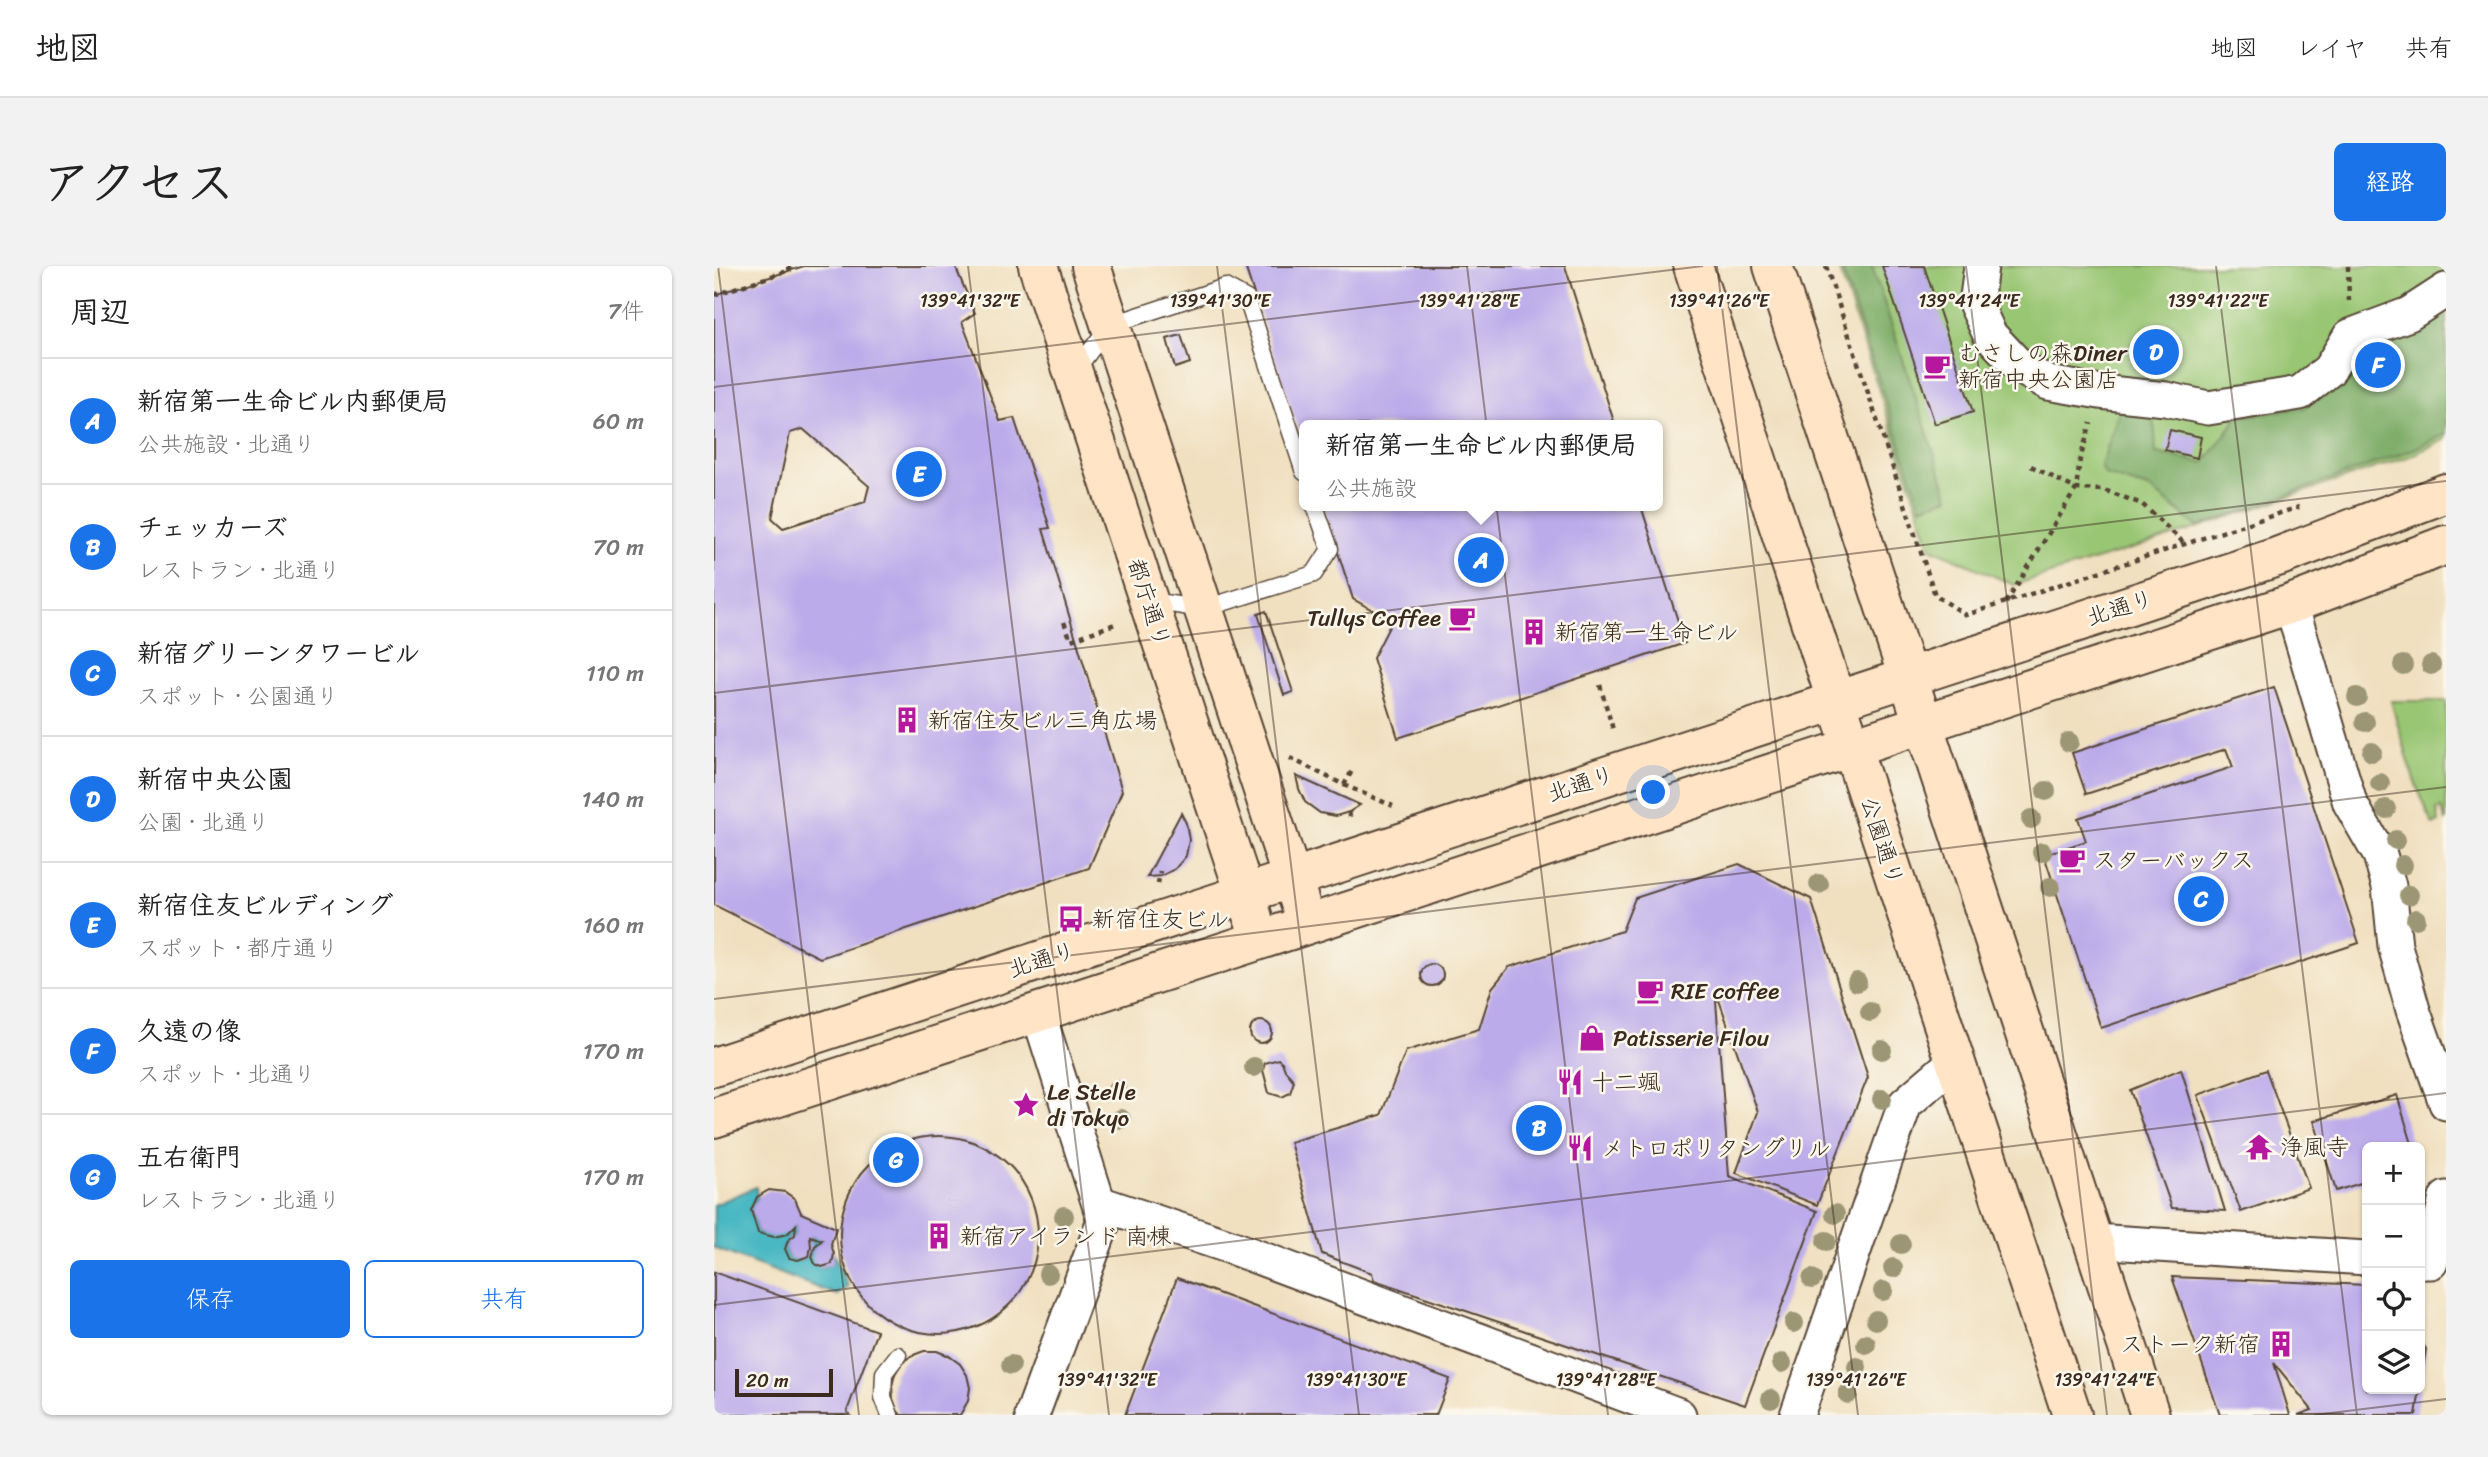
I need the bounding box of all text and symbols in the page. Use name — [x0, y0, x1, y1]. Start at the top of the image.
text: 地図 — [35, 19, 101, 77]
text: 地図 — [2210, 27, 2258, 69]
text: レイヤ — [2296, 27, 2367, 69]
text: 共有 — [2405, 27, 2453, 69]
text: アクセス — [42, 139, 235, 226]
button: 経路 — [2334, 143, 2446, 221]
text: 周辺 — [70, 285, 130, 339]
text: 139°41'32"E — [920, 285, 1021, 317]
text: 139°41'30"E — [1170, 285, 1271, 317]
text: 139°41'28"E — [1419, 285, 1520, 317]
text: 139°41'26"E — [1669, 285, 1770, 317]
text: 139°41'24"E — [1918, 285, 2021, 317]
text: 139°41'22"E — [2168, 285, 2269, 317]
text: 7件 — [608, 291, 644, 332]
pin: D — [2133, 326, 2179, 378]
place label: むさしの森Diner 新宿中央公園店 — [1958, 333, 2128, 400]
pin: F — [2355, 339, 2401, 391]
cafe icon: むさしの森Diner 新宿中央公園店 — [1922, 351, 1952, 381]
text: 新宿第一生命ビル内郵便局 — [137, 378, 448, 424]
text: A — [85, 401, 101, 442]
text: 60 m — [593, 401, 644, 442]
popup — [1299, 420, 1663, 511]
text: 新宿第一生命ビル内郵便局 — [1325, 422, 1637, 468]
text: 公共施設 · 北通り — [137, 424, 316, 465]
pin: E — [896, 448, 942, 500]
text: 公共施設 — [1325, 468, 1417, 509]
text: チェッカーズ — [137, 504, 288, 550]
text: B — [86, 527, 100, 568]
text: 70 m — [593, 527, 644, 568]
pin: A — [1458, 534, 1504, 586]
text: レストラン · 北通り — [137, 550, 341, 591]
street label: 都庁通り — [1115, 553, 1183, 653]
street label: 北通り — [2081, 578, 2159, 638]
place label: Tullys Coffee — [1307, 598, 1441, 639]
cafe icon: Tullys Coffee — [1447, 603, 1477, 633]
place label: 新宿第一生命ビル — [1555, 612, 1739, 653]
building icon: 新宿第一生命ビル — [1519, 617, 1549, 647]
text: 新宿グリーンタワービル — [137, 630, 420, 676]
text: C — [86, 653, 100, 694]
text: 110 m — [586, 653, 644, 694]
text: スポット · 公園通り — [137, 676, 339, 717]
place label: 新宿住友ビル三角広場 — [928, 700, 1158, 741]
building icon: 新宿住友ビル三角広場 — [892, 705, 922, 735]
street label: 北通り — [1542, 754, 1620, 814]
text: 新宿中央公園 — [137, 756, 293, 802]
your location — [1636, 775, 1670, 809]
text: D — [86, 779, 100, 820]
text: 140 m — [582, 779, 644, 820]
street label: 公園通り — [1848, 791, 1916, 891]
text: 公園 · 北通り — [137, 802, 270, 843]
place label: スターバックス — [2093, 840, 2254, 881]
cafe icon: スターバックス — [2057, 845, 2087, 875]
pin: C — [2178, 873, 2224, 925]
text: 新宿住友ビルディング — [137, 882, 393, 928]
place label: 新宿住友ビル — [1092, 899, 1230, 940]
bus stop icon: 新宿住友ビル — [1056, 904, 1086, 934]
text: E — [87, 905, 99, 946]
text: 160 m — [583, 905, 644, 946]
text: スポット · 都庁通り — [137, 928, 339, 969]
street label: 北通り — [1003, 930, 1081, 990]
place label: RIE coffee — [1671, 971, 1779, 1012]
cafe icon: RIE coffee — [1635, 976, 1665, 1006]
text: 久遠の像 — [137, 1008, 241, 1054]
place label: Patisserie Filou — [1613, 1018, 1770, 1059]
shop icon: Patisserie Filou — [1577, 1023, 1607, 1053]
text: F — [87, 1031, 99, 1072]
text: 170 m — [583, 1031, 644, 1072]
text: スポット · 北通り — [137, 1054, 316, 1095]
place label: 十二颯 — [1591, 1062, 1660, 1103]
restaurant icon: 十二颯 — [1555, 1067, 1585, 1097]
place label: Le Stelle di Tokyo — [1047, 1072, 1136, 1139]
place icon: Le Stelle di Tokyo — [1011, 1090, 1041, 1120]
pin: B — [1516, 1102, 1562, 1154]
place label: 浄風寺 — [2280, 1127, 2349, 1168]
place label: メトロポリタングリル — [1601, 1128, 1831, 1169]
temple icon: 浄風寺 — [2244, 1132, 2274, 1162]
restaurant icon: メトロポリタングリル — [1565, 1133, 1595, 1163]
text: 五右衛門 — [137, 1134, 241, 1180]
pin: G — [873, 1134, 919, 1186]
map controls — [2362, 1142, 2425, 1394]
button: + — [2362, 1142, 2425, 1205]
text: G — [86, 1157, 100, 1198]
text: 170 m — [583, 1157, 644, 1198]
text: レストラン · 北通り — [137, 1180, 341, 1221]
button: − — [2362, 1205, 2425, 1268]
place label: 新宿アイランド 南棟 — [960, 1216, 1172, 1257]
building icon: 新宿アイランド 南棟 — [924, 1221, 954, 1251]
button: 保存 — [70, 1260, 350, 1338]
button: 共有 — [364, 1260, 644, 1338]
button: locate — [2362, 1268, 2425, 1331]
place label: ストーク新宿 — [2120, 1324, 2260, 1365]
building icon: ストーク新宿 — [2266, 1329, 2296, 1359]
button: layers — [2362, 1331, 2425, 1394]
text: 20 m — [746, 1364, 789, 1397]
text: 139°41'32"E — [1057, 1364, 1158, 1396]
text: 139°41'30"E — [1306, 1364, 1407, 1396]
text: 139°41'28"E — [1556, 1364, 1657, 1396]
text: 139°41'26"E — [1806, 1364, 1907, 1396]
text: 139°41'24"E — [2054, 1364, 2157, 1396]
scale bar — [735, 1366, 833, 1398]

